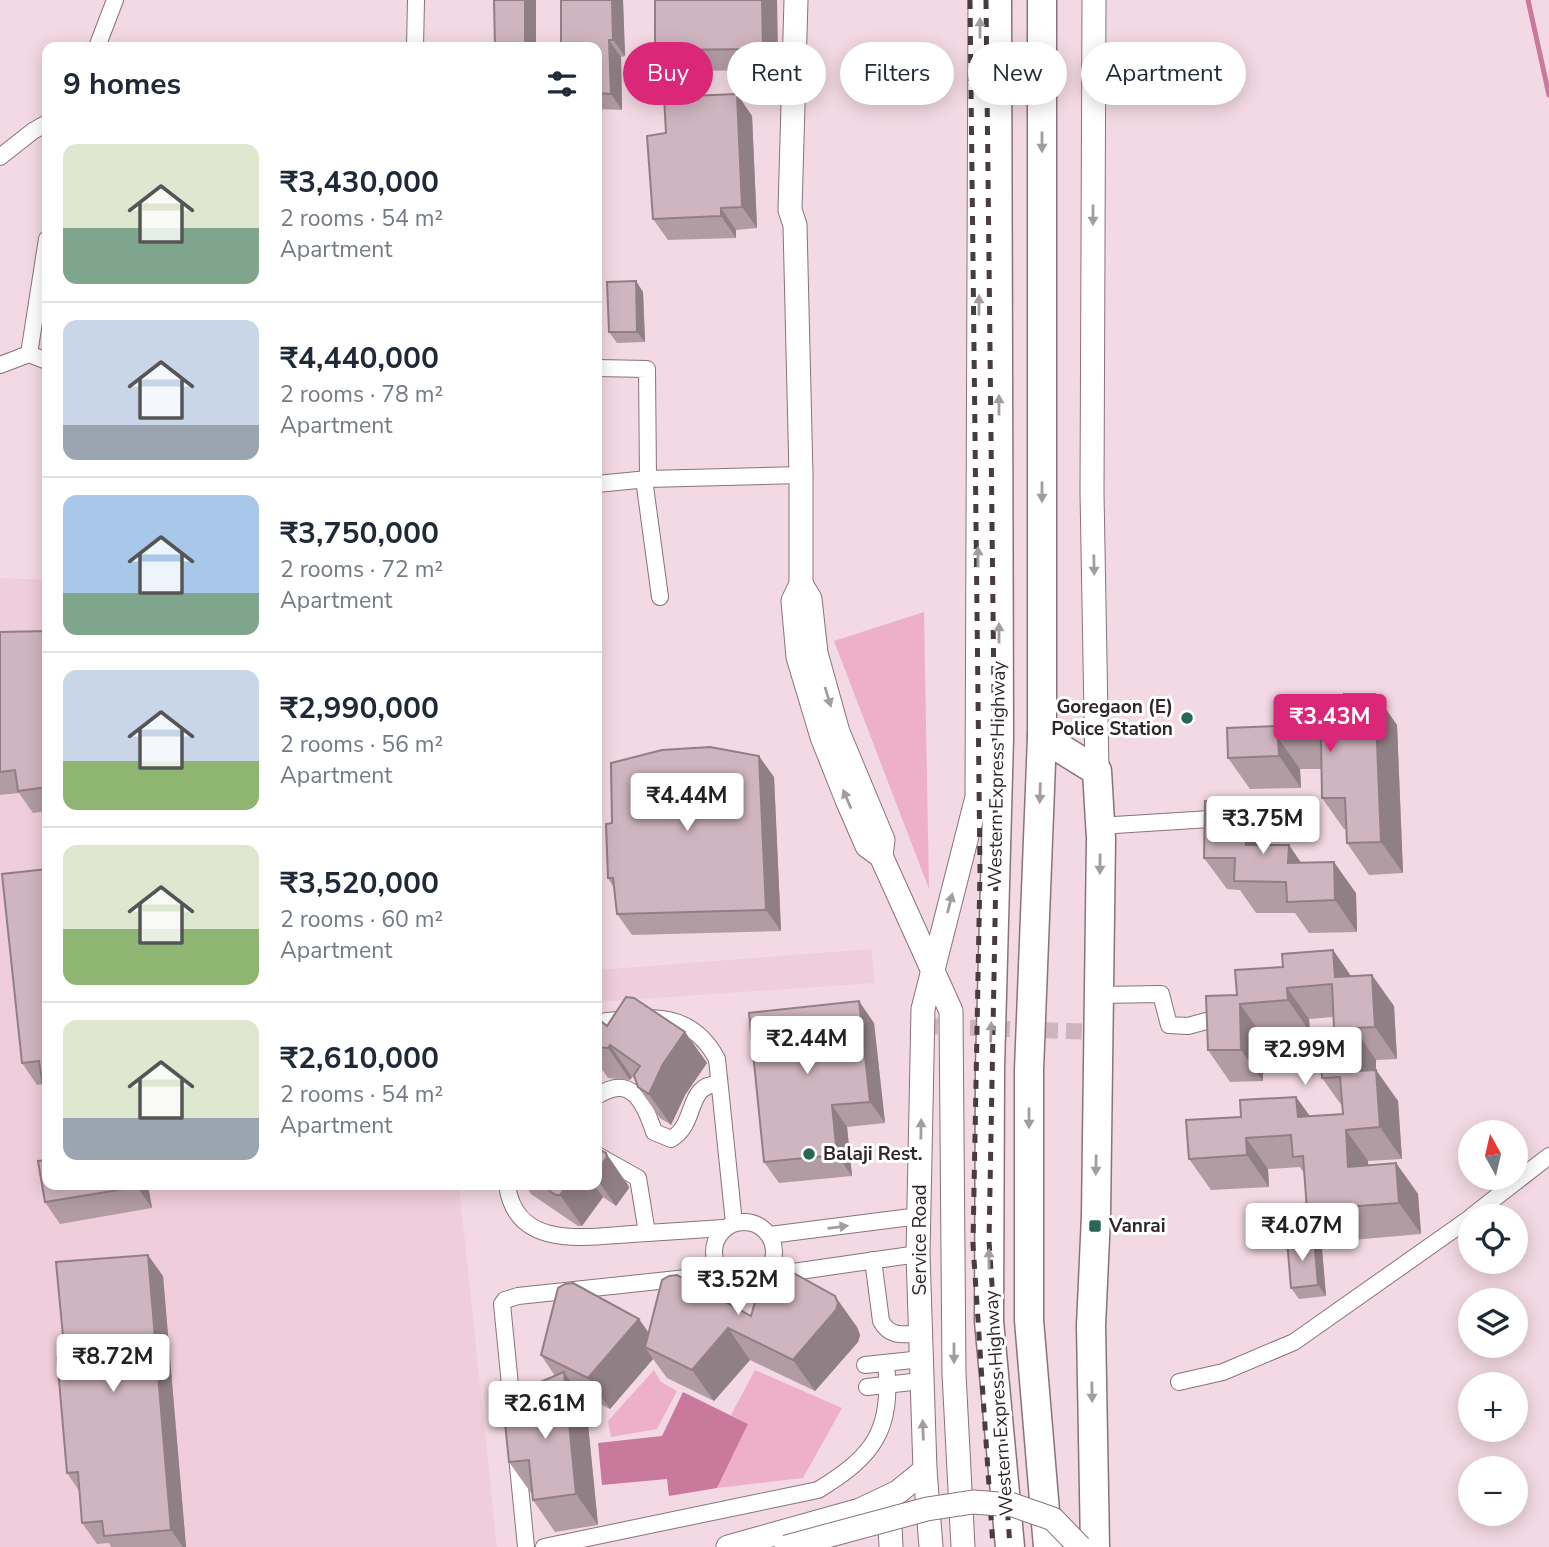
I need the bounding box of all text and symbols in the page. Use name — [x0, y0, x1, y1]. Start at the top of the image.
one-way arrow — [974, 17, 986, 39]
chip: Buy — [623, 42, 713, 105]
chip: Rent — [727, 42, 826, 105]
chip: Filters — [840, 42, 954, 105]
chip: New — [968, 42, 1067, 105]
chip: Apartment — [1081, 42, 1246, 105]
text: 9 homes — [63, 64, 181, 105]
icon: filters — [543, 65, 581, 103]
one-way arrow — [1036, 131, 1048, 153]
text: ₹3,430,000 — [280, 162, 439, 203]
icon: home — [119, 172, 203, 256]
text: 2 rooms · 54 m² — [280, 203, 443, 234]
one-way arrow — [1087, 204, 1099, 226]
text: Apartment — [280, 234, 392, 265]
one-way arrow — [973, 293, 985, 315]
text: ₹4,440,000 — [280, 338, 439, 379]
icon: home — [119, 348, 203, 432]
text: 2 rooms · 78 m² — [280, 379, 443, 410]
one-way arrow — [993, 394, 1005, 416]
text: Apartment — [280, 410, 392, 441]
one-way arrow — [1036, 481, 1048, 503]
text: ₹3,750,000 — [280, 513, 439, 554]
icon: home — [119, 523, 203, 607]
one-way arrow — [972, 545, 984, 567]
text: 2 rooms · 72 m² — [280, 554, 443, 585]
one-way arrow — [1088, 554, 1099, 576]
text: Apartment — [280, 585, 392, 616]
one-way arrow — [993, 622, 1005, 644]
street label: Western Express Highway — [982, 660, 1012, 887]
one-way arrow — [823, 687, 833, 708]
text: ₹2,990,000 — [280, 688, 439, 729]
place label: Goregaon (E) Police Station — [1051, 694, 1173, 742]
pin: ₹3.43M — [1273, 694, 1387, 754]
icon: home — [119, 698, 203, 782]
text: ₹3.43M — [1290, 701, 1370, 732]
marker: Goregaon (E) Police Station — [1179, 710, 1195, 726]
text: 2 rooms · 56 m² — [280, 729, 443, 760]
text: Apartment — [280, 760, 392, 791]
pin: ₹4.44M — [630, 774, 744, 833]
text: ₹4.44M — [647, 780, 727, 811]
one-way arrow — [1035, 782, 1046, 804]
one-way arrow — [841, 789, 853, 809]
pin: ₹3.75M — [1206, 796, 1320, 856]
text: ₹3.75M — [1223, 803, 1303, 834]
one-way arrow — [1094, 853, 1106, 875]
text: ₹3,520,000 — [280, 863, 439, 904]
icon: home — [119, 873, 203, 957]
one-way arrow — [945, 892, 956, 914]
text: 2 rooms · 60 m² — [280, 904, 443, 935]
text: Apartment — [280, 935, 392, 966]
pin: ₹2.44M — [750, 1016, 864, 1076]
one-way arrow — [985, 1021, 997, 1043]
text: ₹2.44M — [767, 1023, 847, 1054]
pin: ₹2.99M — [1248, 1028, 1362, 1087]
text: ₹2.99M — [1265, 1034, 1345, 1065]
text: ₹2,610,000 — [280, 1038, 439, 1079]
icon: home — [119, 1048, 203, 1132]
text: 2 rooms · 54 m² — [280, 1079, 443, 1110]
one-way arrow — [1023, 1107, 1035, 1129]
text: Apartment — [280, 1110, 392, 1141]
one-way arrow — [915, 1118, 926, 1140]
north arrow — [1458, 1120, 1528, 1190]
map controls — [1458, 1120, 1528, 1526]
place label: Balaji Rest. — [823, 1141, 922, 1167]
marker: Balaji Rest. — [801, 1146, 817, 1162]
one-way arrow — [1091, 1154, 1102, 1176]
street label: Service Road — [907, 1184, 933, 1296]
pin: ₹4.07M — [1245, 1204, 1359, 1263]
button: locate — [1458, 1204, 1528, 1274]
text: ₹4.07M — [1262, 1210, 1342, 1241]
place label: Vanrai — [1108, 1213, 1166, 1239]
marker: Vanrai — [1087, 1218, 1103, 1234]
one-way arrow — [827, 1221, 849, 1232]
one-way arrow — [983, 1248, 995, 1270]
pin: ₹3.52M — [681, 1258, 795, 1317]
text: ₹3.52M — [698, 1264, 778, 1295]
button: layers — [1458, 1288, 1528, 1358]
street label: Western Express Highway — [978, 1289, 1020, 1517]
pin: ₹8.72M — [56, 1334, 170, 1394]
text: ₹8.72M — [73, 1341, 153, 1372]
one-way arrow — [948, 1342, 960, 1364]
button: + — [1458, 1372, 1528, 1442]
one-way arrow — [1086, 1381, 1098, 1403]
pin: ₹2.61M — [488, 1382, 602, 1441]
text: ₹2.61M — [505, 1388, 585, 1419]
one-way arrow — [918, 1419, 929, 1441]
button: − — [1458, 1456, 1528, 1526]

